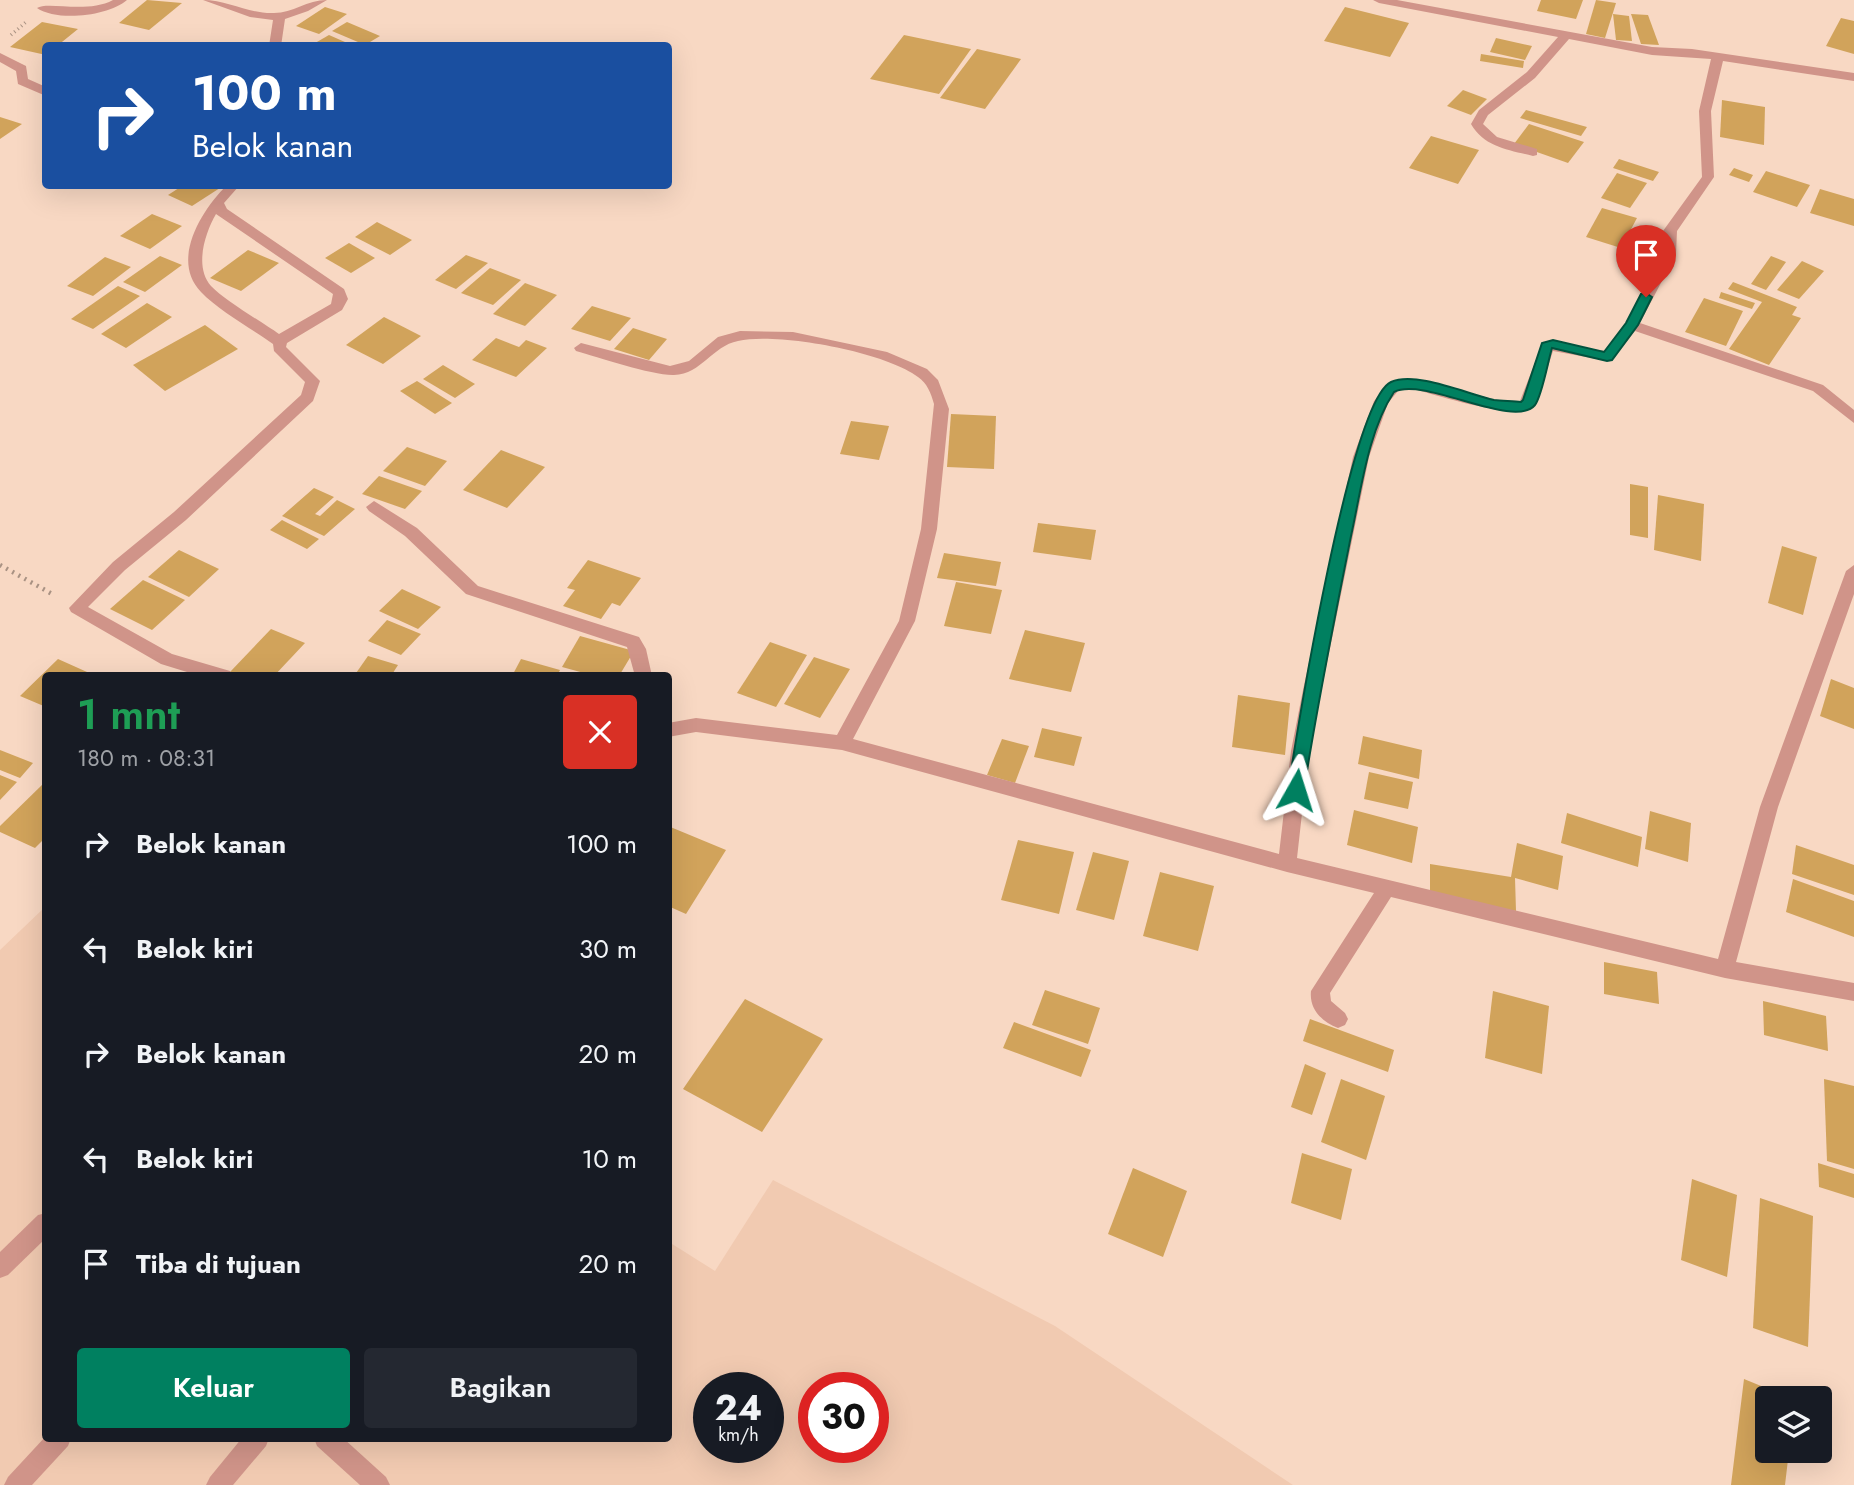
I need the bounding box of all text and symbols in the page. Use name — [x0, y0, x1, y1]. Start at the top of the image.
text: 100 m — [192, 58, 337, 128]
icon: right — [77, 70, 168, 161]
text: Belok kanan — [192, 123, 353, 169]
pin — [1616, 225, 1676, 297]
icon: arrive — [1627, 236, 1665, 274]
text: 1 mnt — [77, 684, 180, 745]
button: close — [563, 695, 637, 769]
text: 180 m · 08:31 — [77, 741, 215, 775]
position arrow — [1259, 753, 1333, 827]
icon: right — [77, 825, 115, 863]
text: Belok kanan — [136, 825, 286, 863]
text: 100 m — [566, 825, 637, 863]
icon: left — [77, 930, 115, 968]
text: Belok kiri — [136, 930, 253, 968]
text: 30 m — [579, 930, 637, 968]
icon: right — [77, 1035, 115, 1073]
text: Belok kanan — [136, 1035, 286, 1073]
text: 20 m — [579, 1035, 637, 1073]
icon: left — [77, 1140, 115, 1178]
text: Belok kiri — [136, 1140, 253, 1178]
text: 10 m — [582, 1140, 637, 1178]
icon: arrive — [77, 1245, 115, 1283]
text: Tiba di tujuan — [136, 1245, 301, 1283]
text: 20 m — [579, 1245, 637, 1283]
button: Keluar — [77, 1348, 350, 1428]
button: Bagikan — [364, 1348, 637, 1428]
speed limit sign: 30 — [798, 1372, 889, 1463]
text: 24 — [715, 1383, 762, 1433]
map controls — [1755, 1386, 1832, 1463]
button: layers — [1755, 1386, 1832, 1463]
text: km/h — [718, 1422, 759, 1448]

